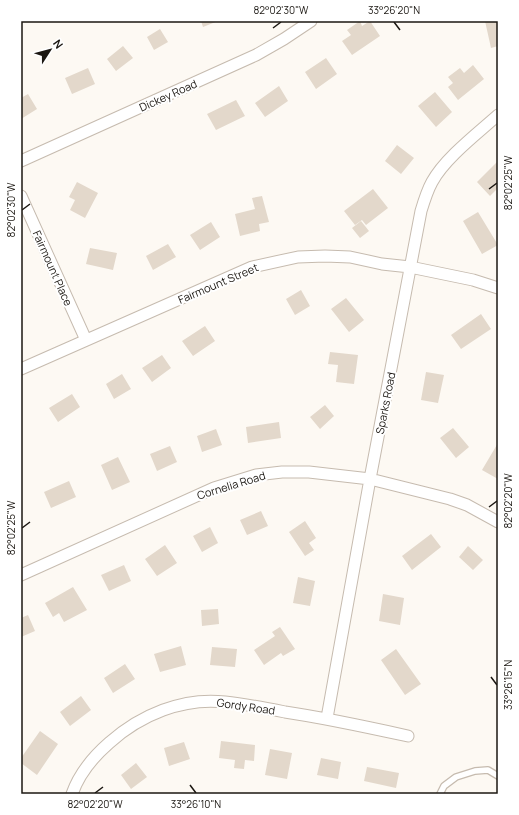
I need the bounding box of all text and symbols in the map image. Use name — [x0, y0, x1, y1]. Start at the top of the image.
text: 82°02'30"W — [254, 3, 309, 17]
text: 33°26'20"N — [368, 3, 420, 17]
north arrow — [30, 30, 70, 70]
text: N — [50, 36, 67, 52]
street label: Dickey Road — [137, 76, 199, 114]
text: 82°02'25"W — [501, 155, 515, 210]
text: 82°02'30"W — [4, 182, 18, 237]
street label: Fairmount Place — [30, 228, 77, 309]
street label: Fairmount Street — [176, 259, 260, 307]
street label: Sparks Road — [372, 371, 398, 435]
street label: Cornelia Road — [195, 467, 267, 503]
text: 82°02'20"W — [501, 473, 515, 529]
text: 82°02'25"W — [4, 500, 18, 555]
text: 33°26'15"N — [501, 660, 515, 710]
street label: Gordy Road — [216, 694, 276, 718]
text: 82°02'20"W — [67, 797, 123, 811]
text: 33°26'10"N — [171, 797, 221, 811]

